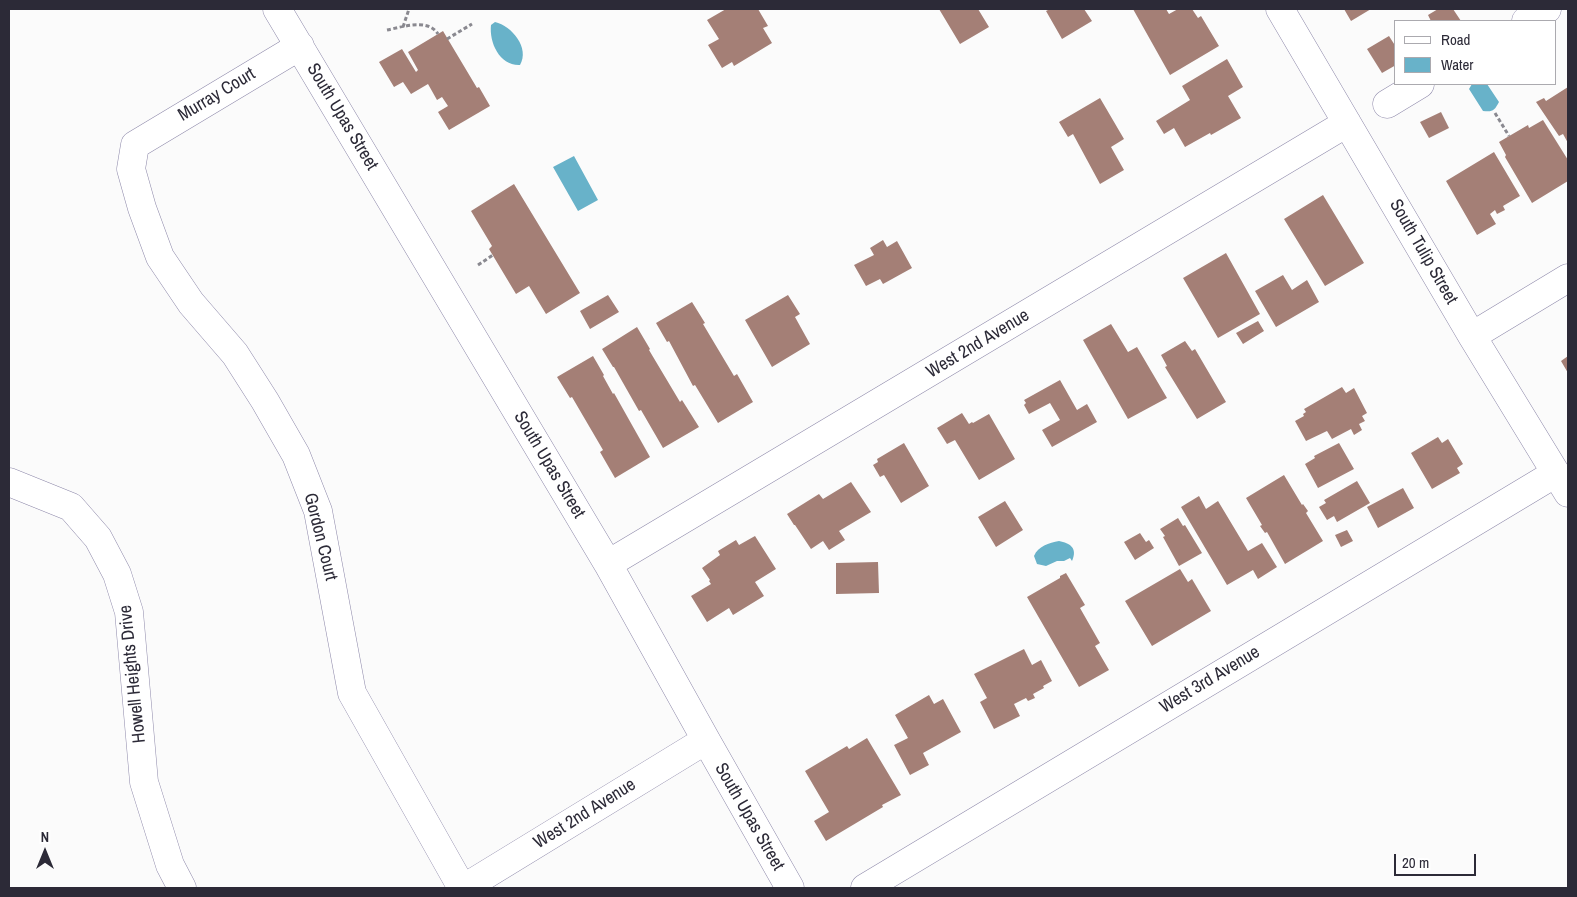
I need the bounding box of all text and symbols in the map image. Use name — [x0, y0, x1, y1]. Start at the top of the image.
legend — [1394, 20, 1557, 85]
text: Road — [1441, 29, 1470, 50]
text: Water — [1441, 54, 1473, 75]
street label: South Upas Street — [302, 60, 382, 174]
street label: Murray Court — [175, 64, 259, 126]
street label: South Tulip Street — [1384, 196, 1462, 308]
street label: West 2nd Avenue — [923, 305, 1033, 383]
street label: South Upas Street — [509, 408, 589, 522]
street label: Gordon Court — [299, 491, 341, 583]
street label: Howell Heights Drive — [115, 604, 151, 744]
street label: West 3rd Avenue — [1156, 642, 1264, 718]
street label: South Upas Street — [709, 759, 789, 875]
street label: West 2nd Avenue — [530, 774, 640, 854]
north arrow — [20, 827, 70, 877]
text: N — [41, 828, 49, 846]
scale bar — [1397, 844, 1480, 876]
text: 20 m — [1402, 852, 1429, 873]

